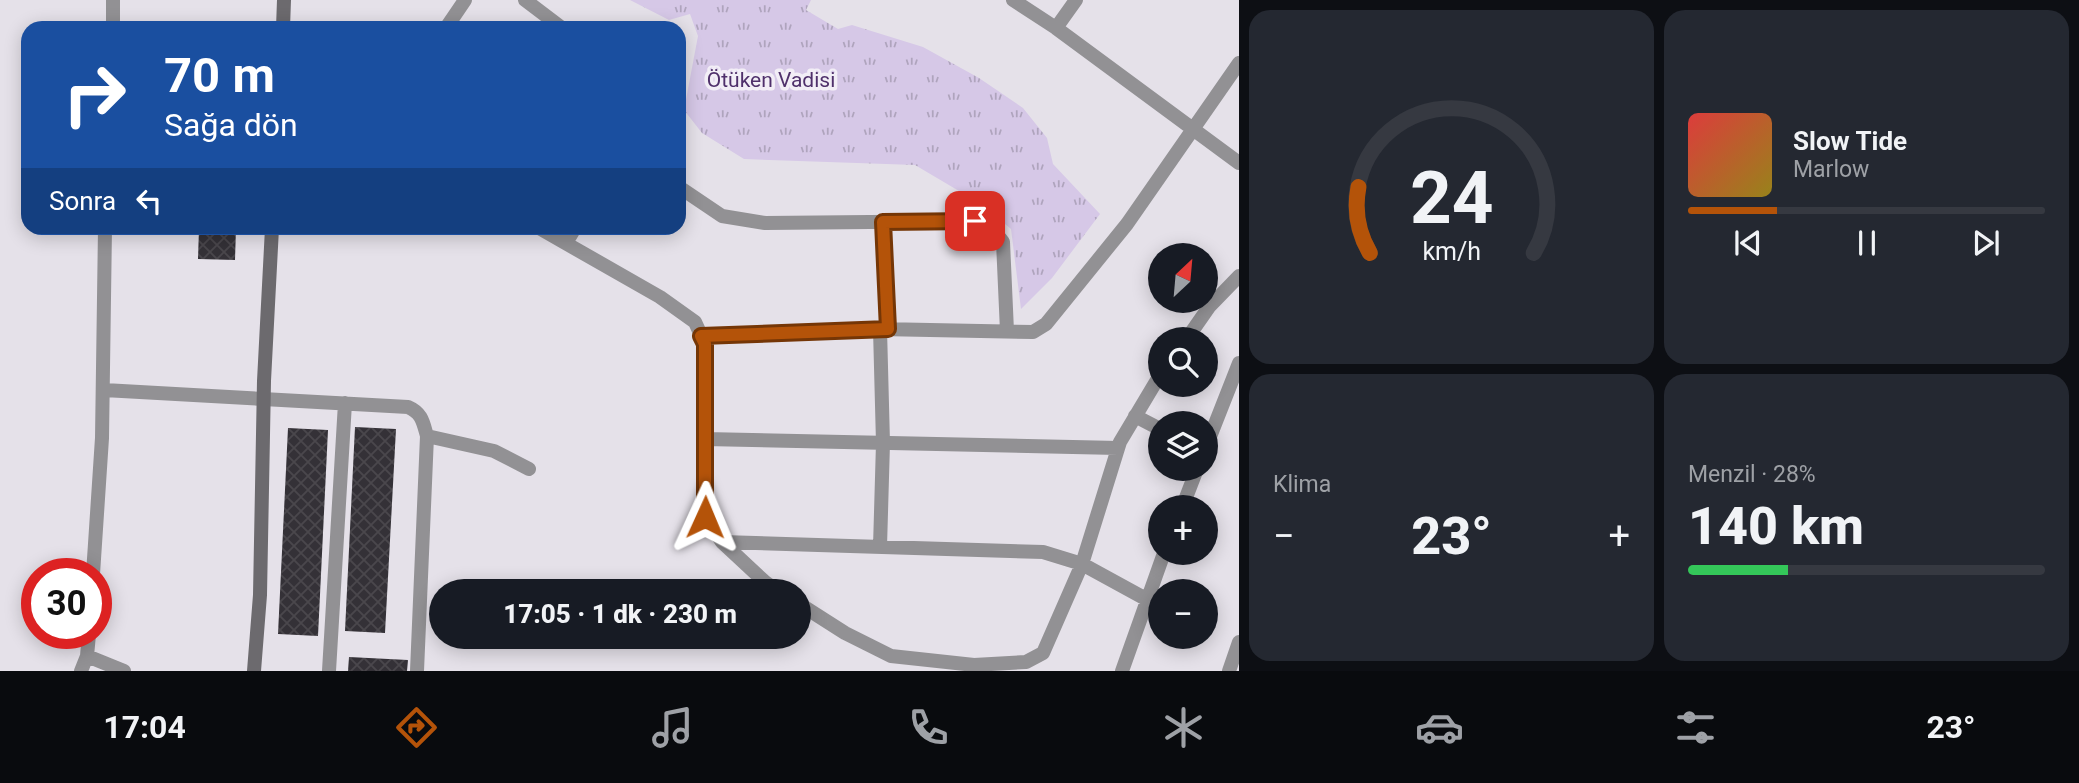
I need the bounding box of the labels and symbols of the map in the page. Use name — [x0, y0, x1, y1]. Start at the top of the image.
park label: Ötüken Vadisi — [707, 68, 835, 92]
pin — [945, 191, 1005, 251]
north arrow — [1148, 243, 1218, 313]
position arrow — [668, 480, 742, 554]
speed limit sign: 30 — [21, 558, 112, 649]

